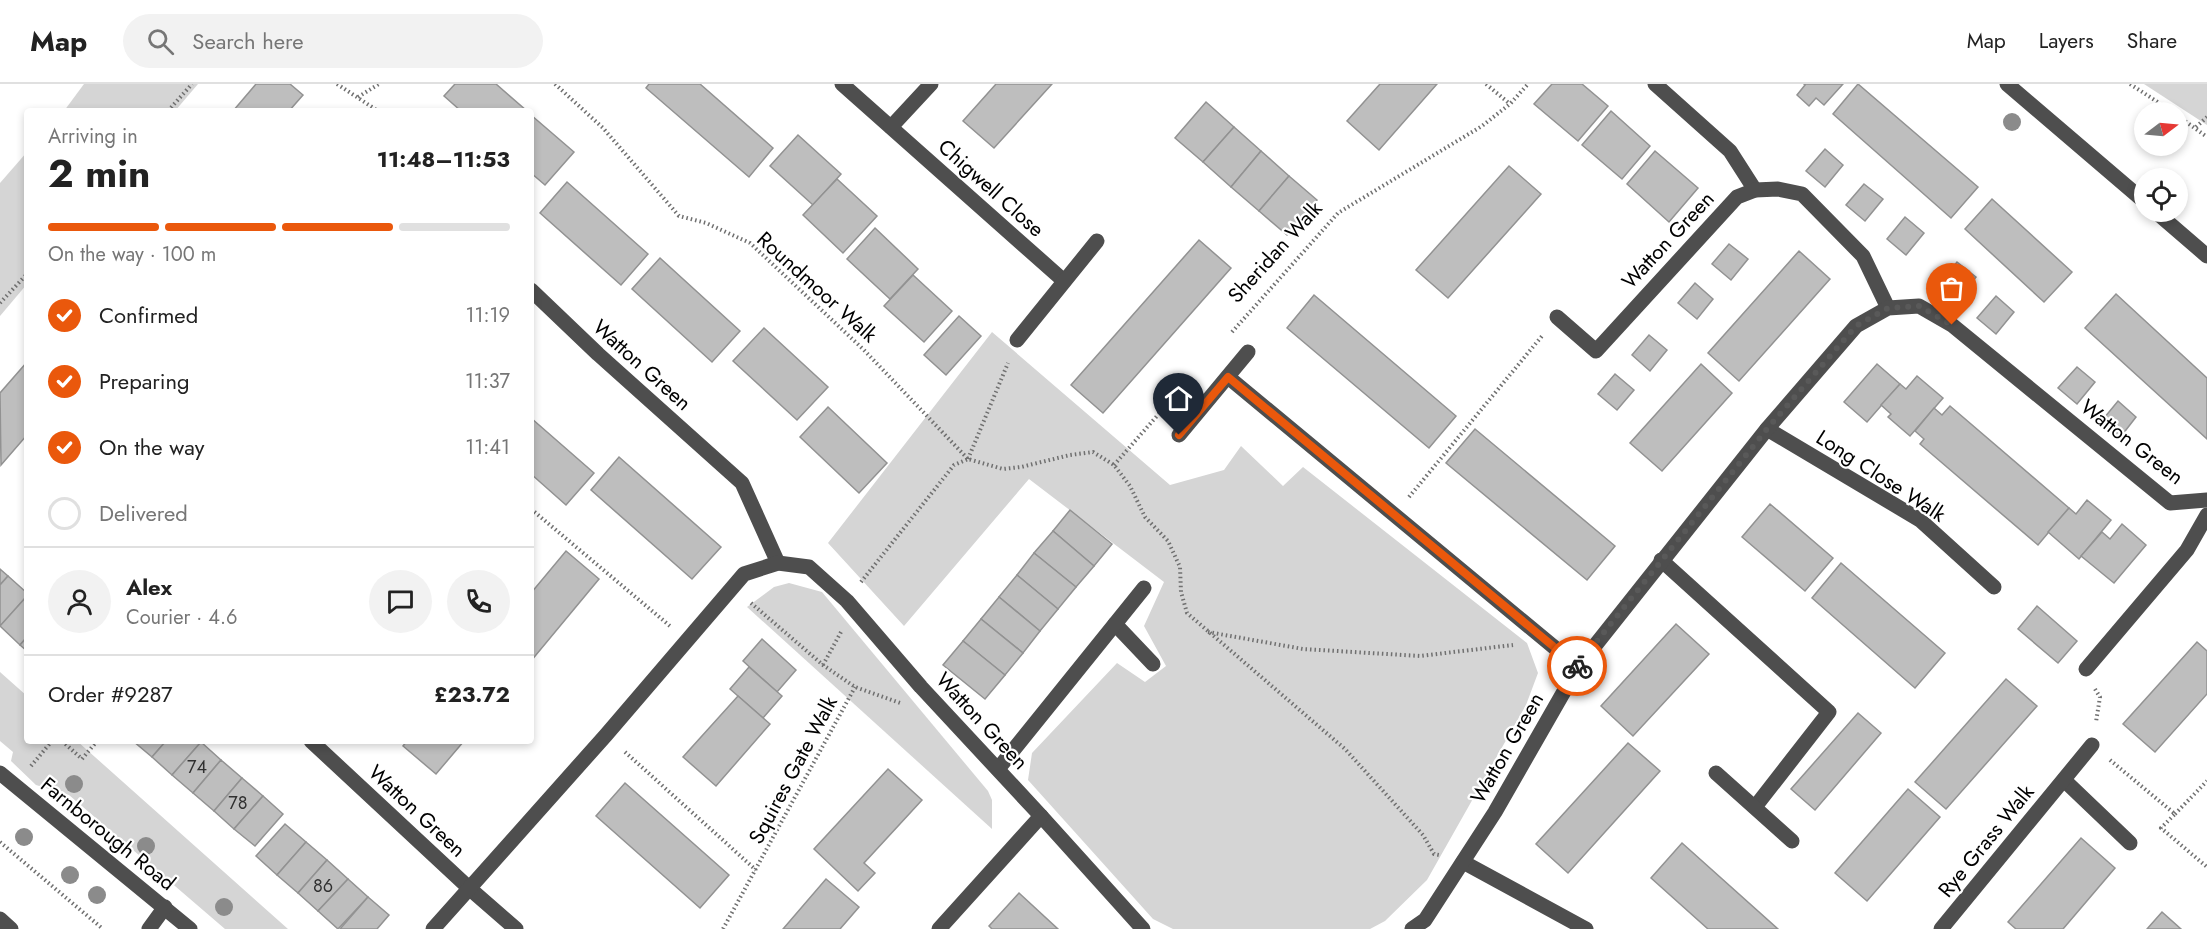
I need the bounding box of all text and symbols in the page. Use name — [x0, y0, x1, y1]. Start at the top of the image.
search box — [123, 14, 543, 68]
text: Map — [30, 21, 87, 62]
icon: search — [144, 25, 177, 58]
text: Search here — [192, 25, 304, 57]
text: Map — [1967, 26, 2006, 56]
text: Layers — [2039, 26, 2094, 56]
text: Share — [2127, 26, 2177, 56]
north arrow — [2134, 102, 2188, 156]
map controls — [2134, 102, 2188, 222]
text: Arriving in — [48, 122, 138, 151]
street label: Chigwell Close — [931, 132, 1051, 244]
text: 11:48–11:53 — [377, 143, 510, 175]
text: 2 min — [48, 145, 150, 202]
button: locate — [2134, 168, 2188, 222]
street label: Watton Green — [1615, 185, 1721, 295]
street label: Sheridan Walk — [1221, 194, 1330, 310]
street label: Roundmoor Walk — [750, 225, 884, 350]
text: On the way · 100 m — [48, 240, 216, 269]
pin — [1926, 263, 1977, 325]
icon: bag — [1935, 272, 1968, 305]
icon: check — [48, 299, 81, 332]
text: Confirmed — [99, 299, 198, 331]
text: 11:19 — [465, 301, 510, 330]
street label: Watton Green — [586, 313, 698, 417]
icon: check — [48, 365, 81, 398]
text: Preparing — [99, 365, 190, 397]
text: 11:37 — [465, 367, 510, 396]
pin — [1153, 373, 1204, 435]
icon: home — [1162, 382, 1195, 415]
street label: Watton Green — [2074, 392, 2190, 492]
street label: Long Close Walk — [1810, 423, 1952, 530]
icon: check — [48, 431, 81, 464]
text: On the way — [99, 431, 204, 463]
text: 11:41 — [465, 433, 510, 462]
text: Delivered — [99, 497, 188, 529]
button: person — [48, 570, 111, 633]
button: chat — [369, 570, 432, 633]
button: phone — [447, 570, 510, 633]
text: Alex — [126, 571, 172, 603]
text: Courier · 4.6 — [126, 603, 238, 632]
courier — [1547, 636, 1607, 696]
icon: bike — [1561, 650, 1594, 683]
street label: Watton Green — [929, 666, 1035, 776]
text: Order #9287 — [48, 678, 173, 710]
text: £23.72 — [434, 678, 510, 710]
street label: Watton Green — [1463, 687, 1551, 809]
street label: Squires Gate Walk — [741, 690, 845, 849]
house number: 74 — [187, 754, 207, 780]
street label: Watton Green — [362, 758, 472, 864]
street label: Farnborough Road — [34, 770, 182, 898]
street label: Rye Grass Walk — [1931, 778, 2041, 904]
house number: 78 — [228, 790, 248, 816]
house number: 86 — [313, 873, 333, 899]

